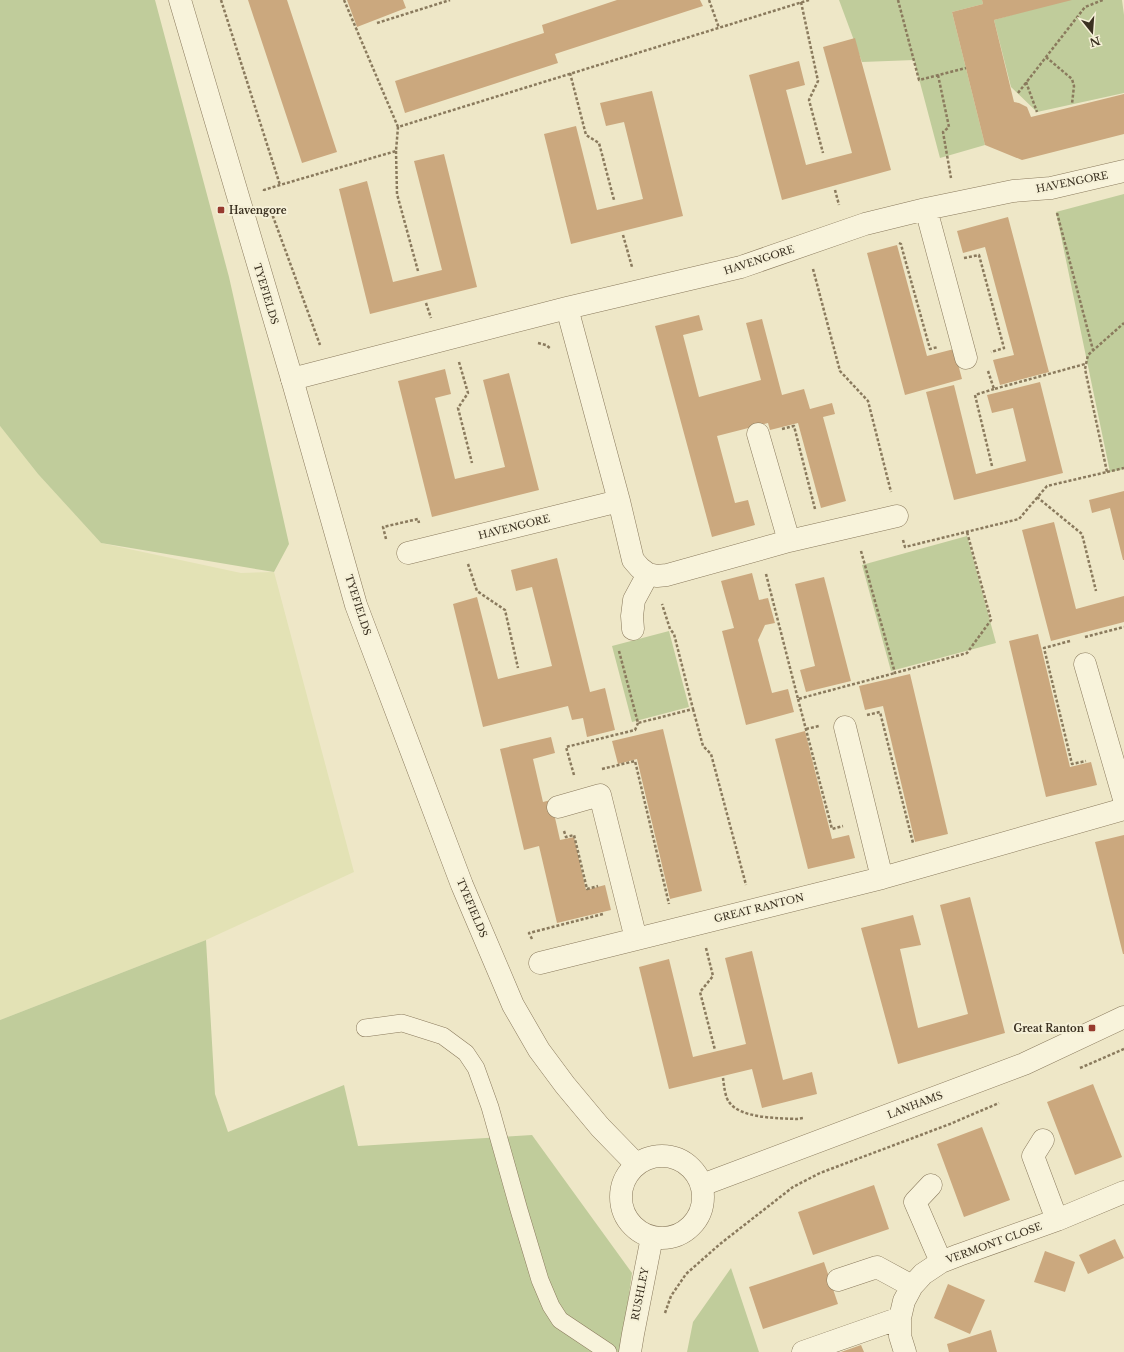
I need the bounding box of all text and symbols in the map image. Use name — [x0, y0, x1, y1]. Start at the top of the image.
north arrow — [1072, 12, 1112, 52]
text: N — [1087, 33, 1102, 50]
street label: HAVENGORE — [1035, 169, 1109, 195]
place label: Havengore — [229, 204, 287, 217]
marker: Havengore — [216, 205, 226, 215]
street label: HAVENGORE — [722, 242, 796, 278]
street label: TYEFIELDS — [251, 262, 281, 326]
street label: HAVENGORE — [477, 512, 551, 542]
street label: TYEFIELDS — [342, 573, 374, 637]
street label: TYEFIELDS — [454, 876, 490, 940]
street label: GREAT RANTON — [713, 891, 805, 925]
place label: Great Ranton — [1013, 1022, 1085, 1035]
marker: Great Ranton — [1087, 1023, 1097, 1033]
street label: LANHAMS — [885, 1088, 945, 1122]
street label: VERMONT CLOSE — [943, 1220, 1044, 1267]
street label: RUSHLEY — [628, 1266, 652, 1322]

